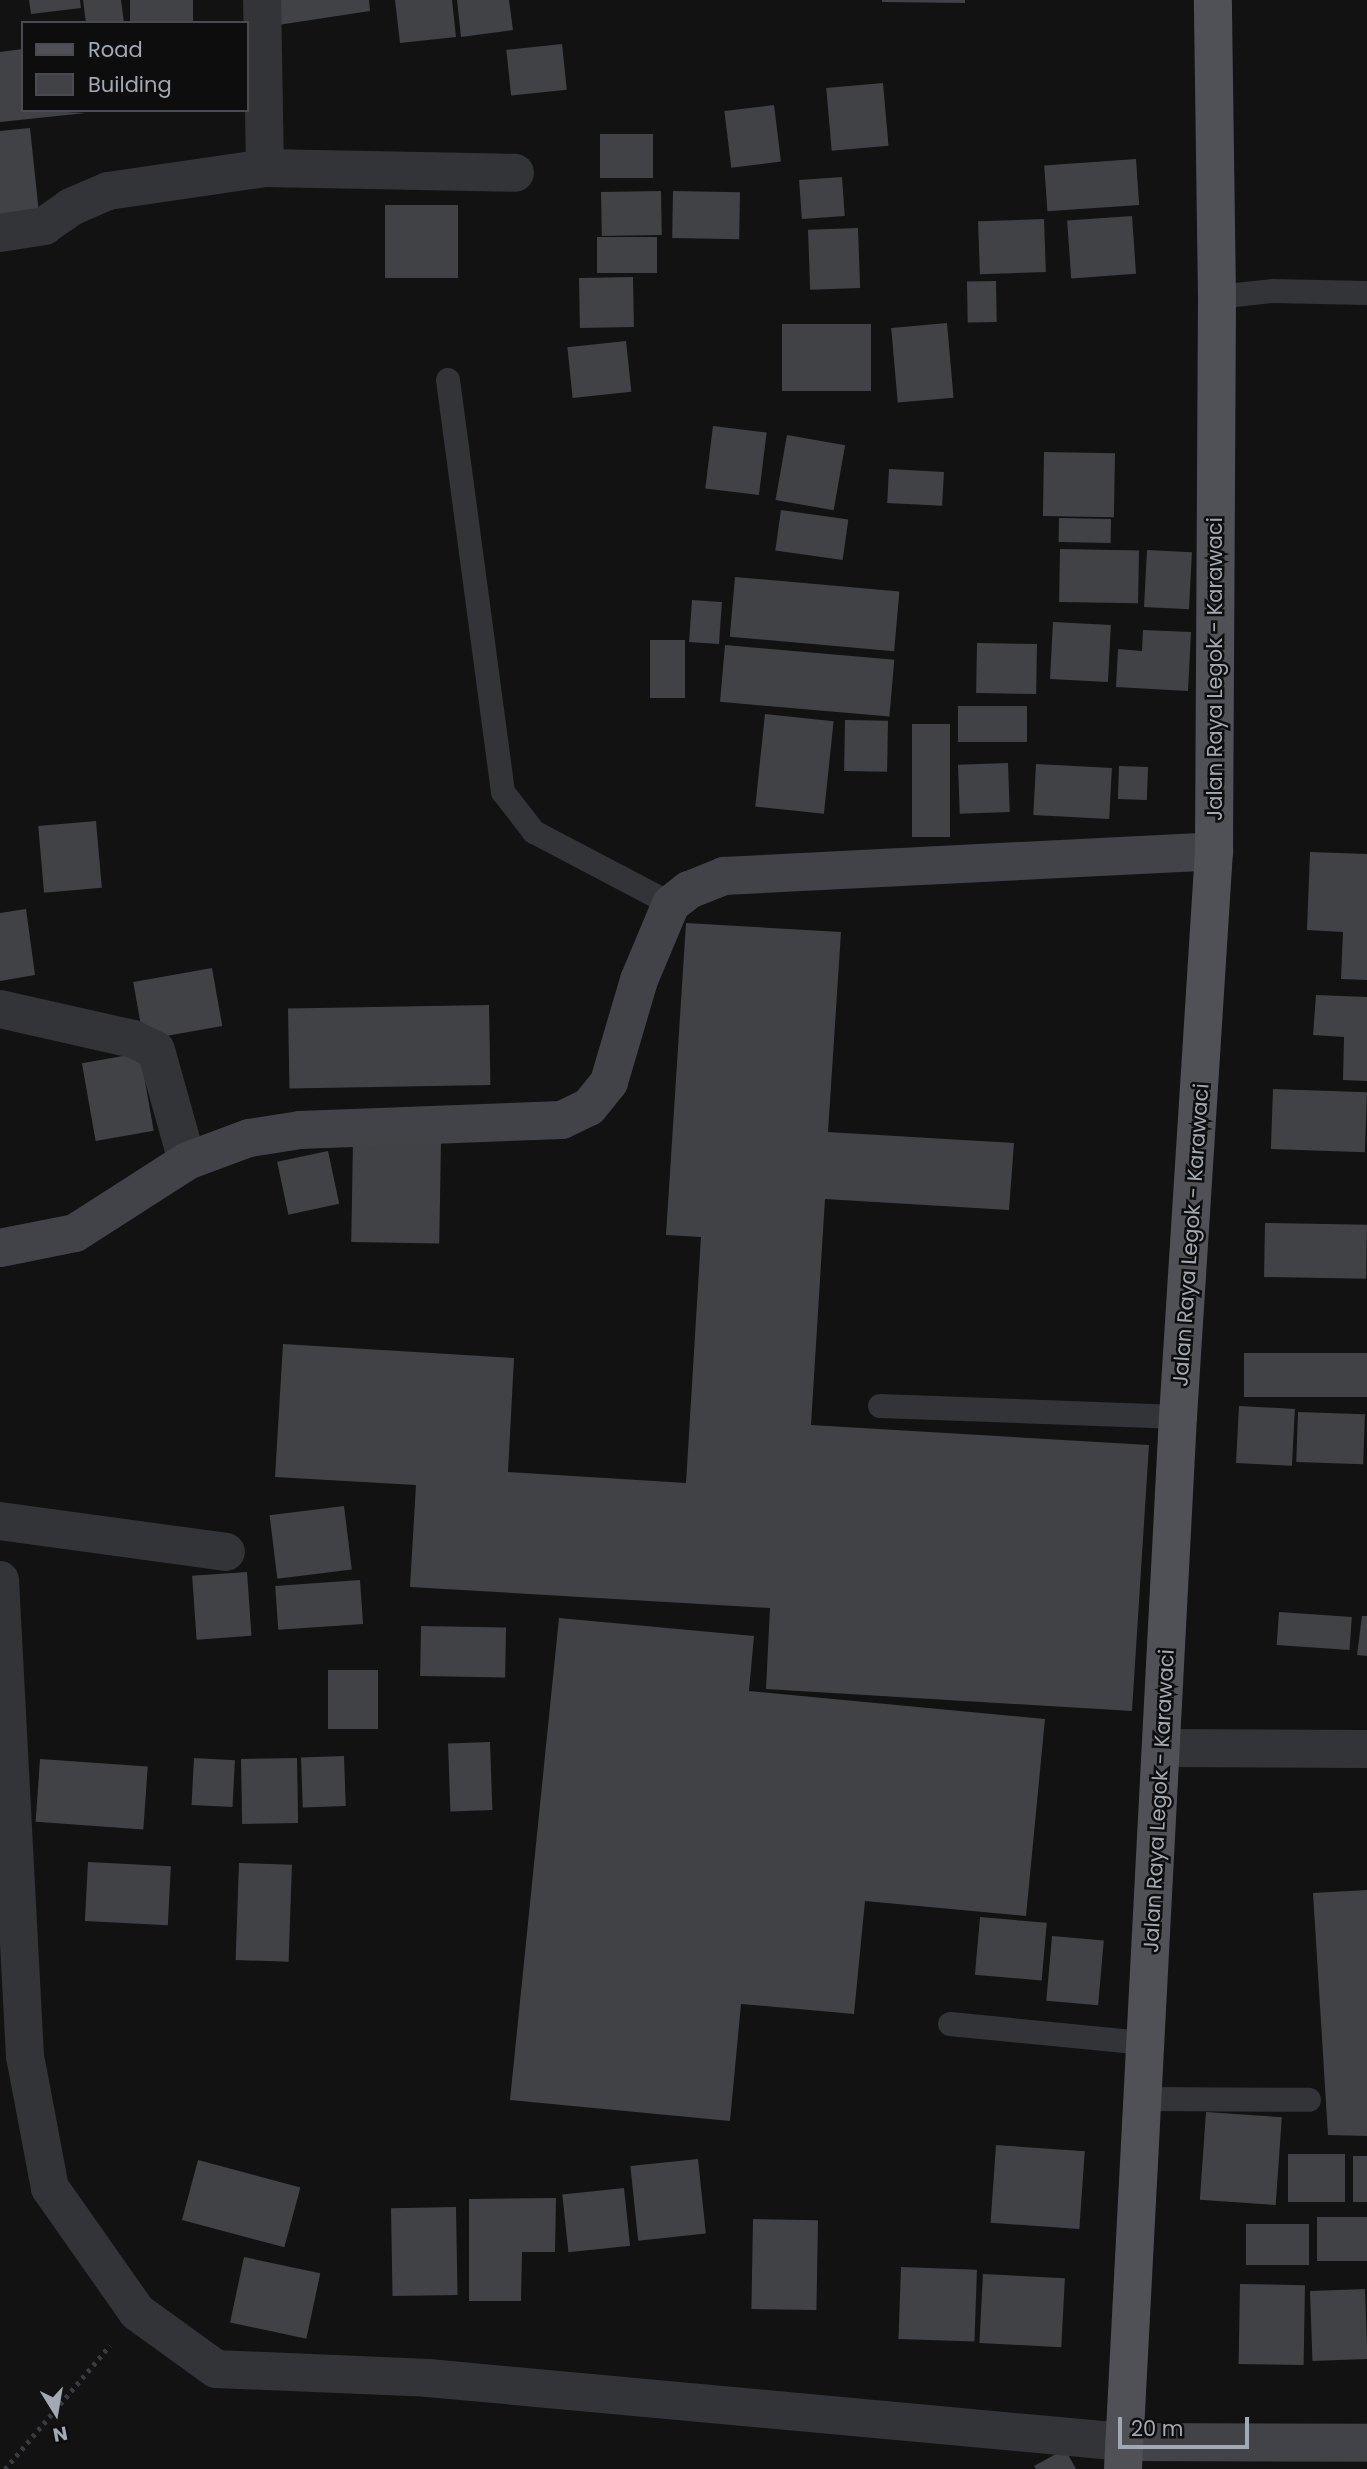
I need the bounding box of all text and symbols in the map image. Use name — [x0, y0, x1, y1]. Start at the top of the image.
legend — [21, 21, 248, 112]
text: Road — [88, 35, 143, 64]
text: Building — [88, 70, 172, 99]
street label: Jalan Raya Legok - Karawaci — [1202, 517, 1228, 821]
street label: Jalan Raya Legok - Karawaci — [1168, 1083, 1214, 1387]
street label: Jalan Raya Legok - Karawaci — [1138, 1649, 1180, 1953]
north arrow — [21, 2378, 91, 2448]
scale bar — [1122, 2402, 1253, 2446]
text: 20 m — [1131, 2414, 1184, 2443]
text: N — [51, 2419, 70, 2449]

